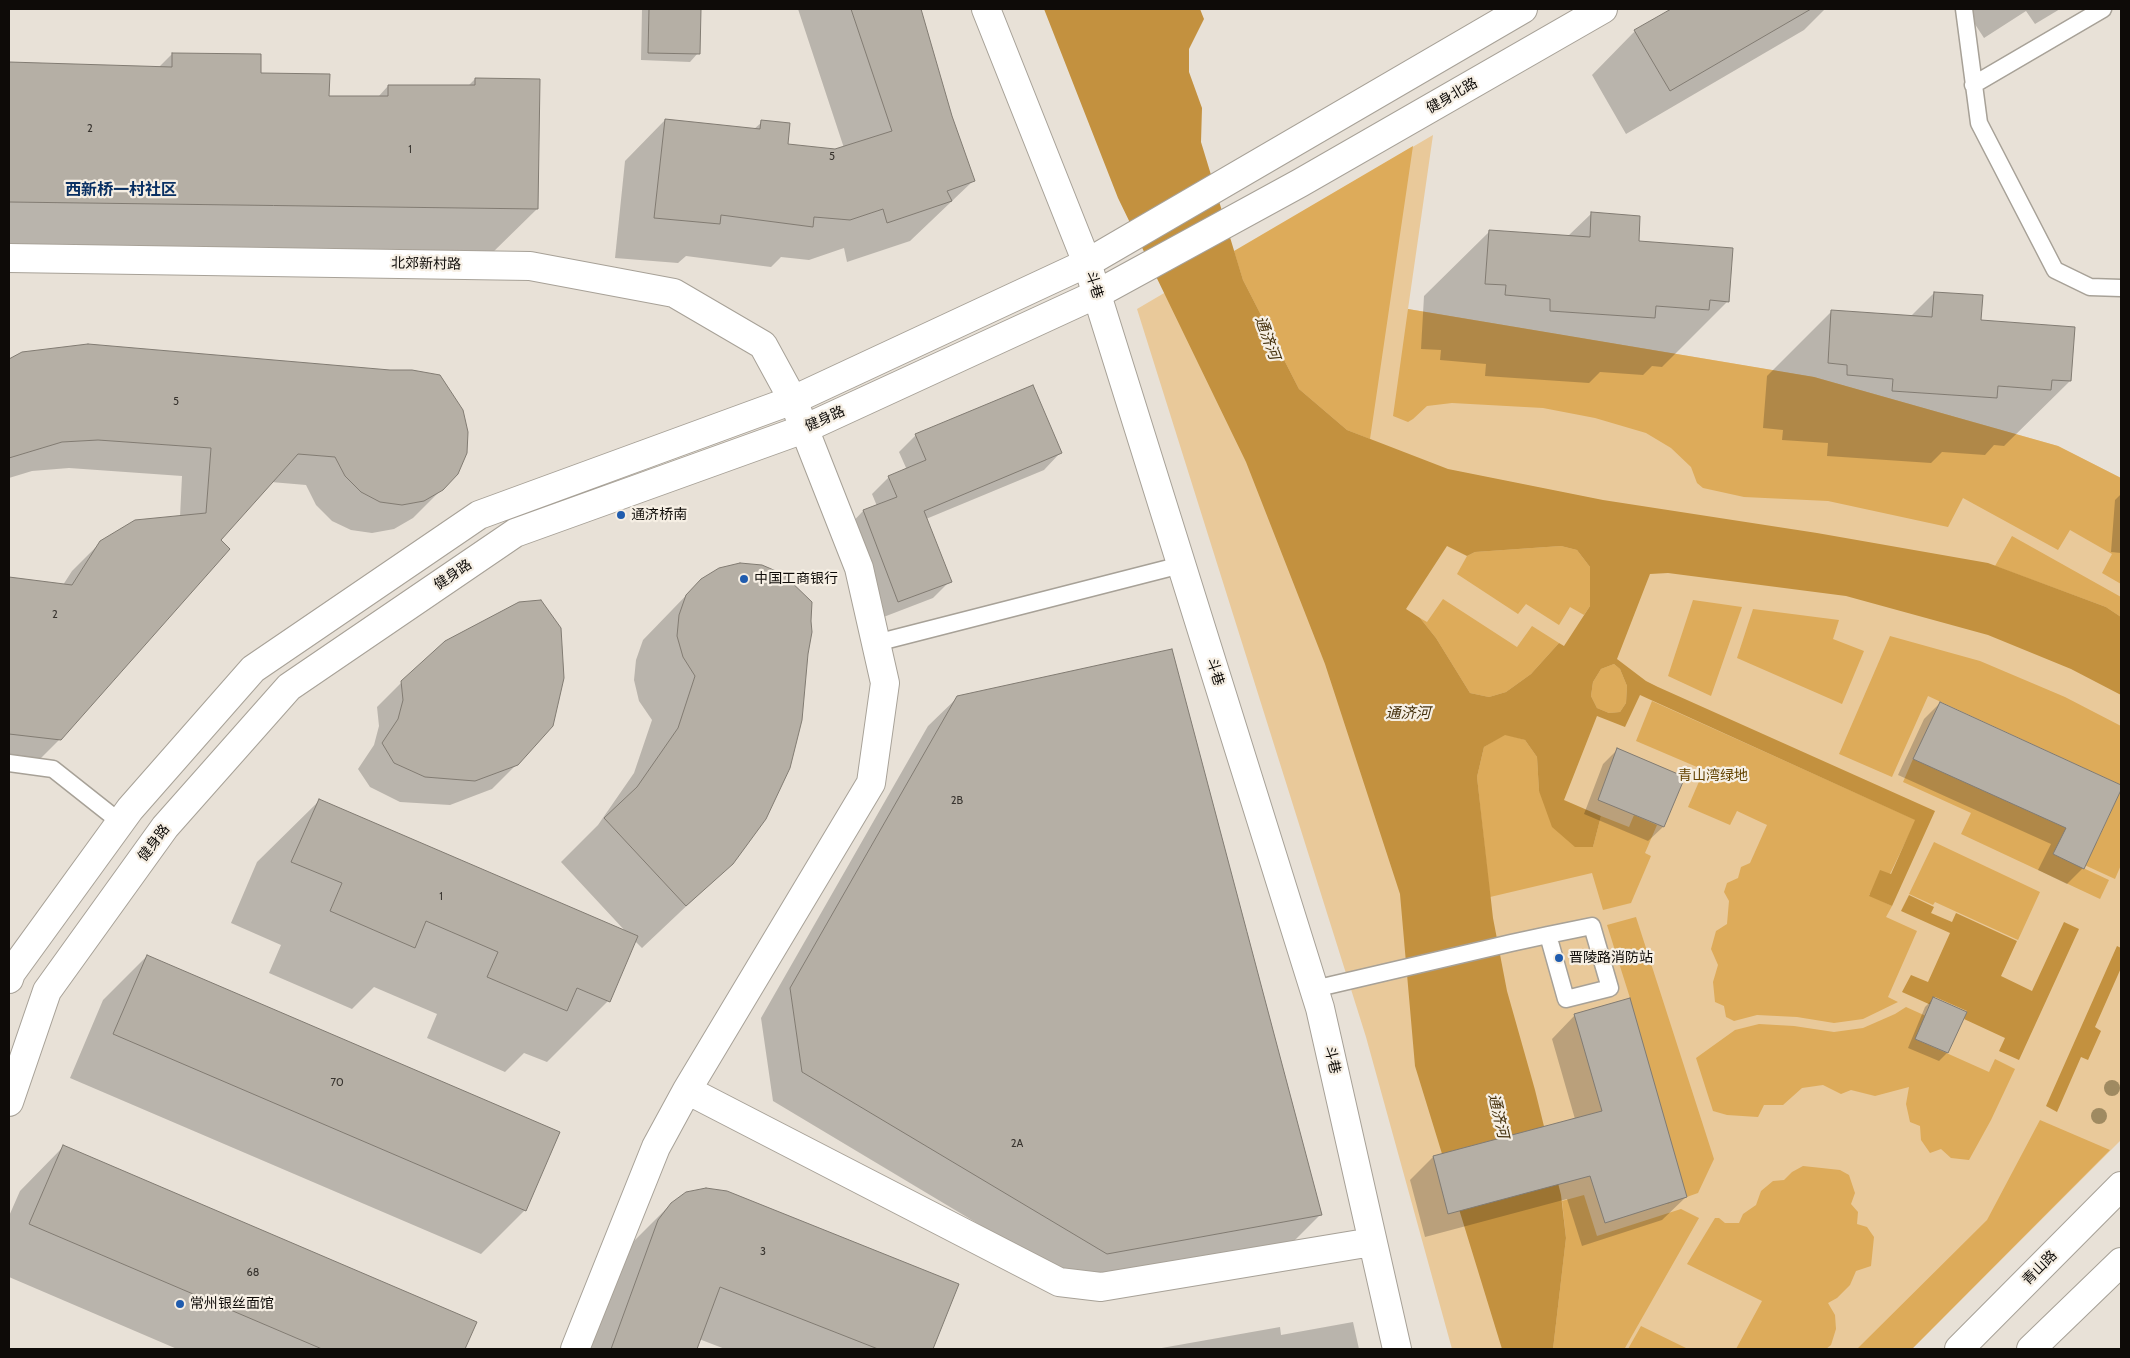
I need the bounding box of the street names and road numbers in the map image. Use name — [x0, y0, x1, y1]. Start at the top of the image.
street label: 健身北路 — [1424, 75, 1480, 117]
street label: 北郊新村路 — [391, 255, 461, 273]
street label: 斗巷 — [1082, 269, 1106, 301]
street label: 健身路 — [802, 403, 848, 435]
street label: 健身路 — [431, 556, 475, 594]
street label: 斗巷 — [1203, 656, 1227, 688]
street label: 健身路 — [135, 821, 173, 865]
street label: 斗巷 — [1321, 1044, 1343, 1076]
street label: 青山路 — [2019, 1247, 2061, 1289]

